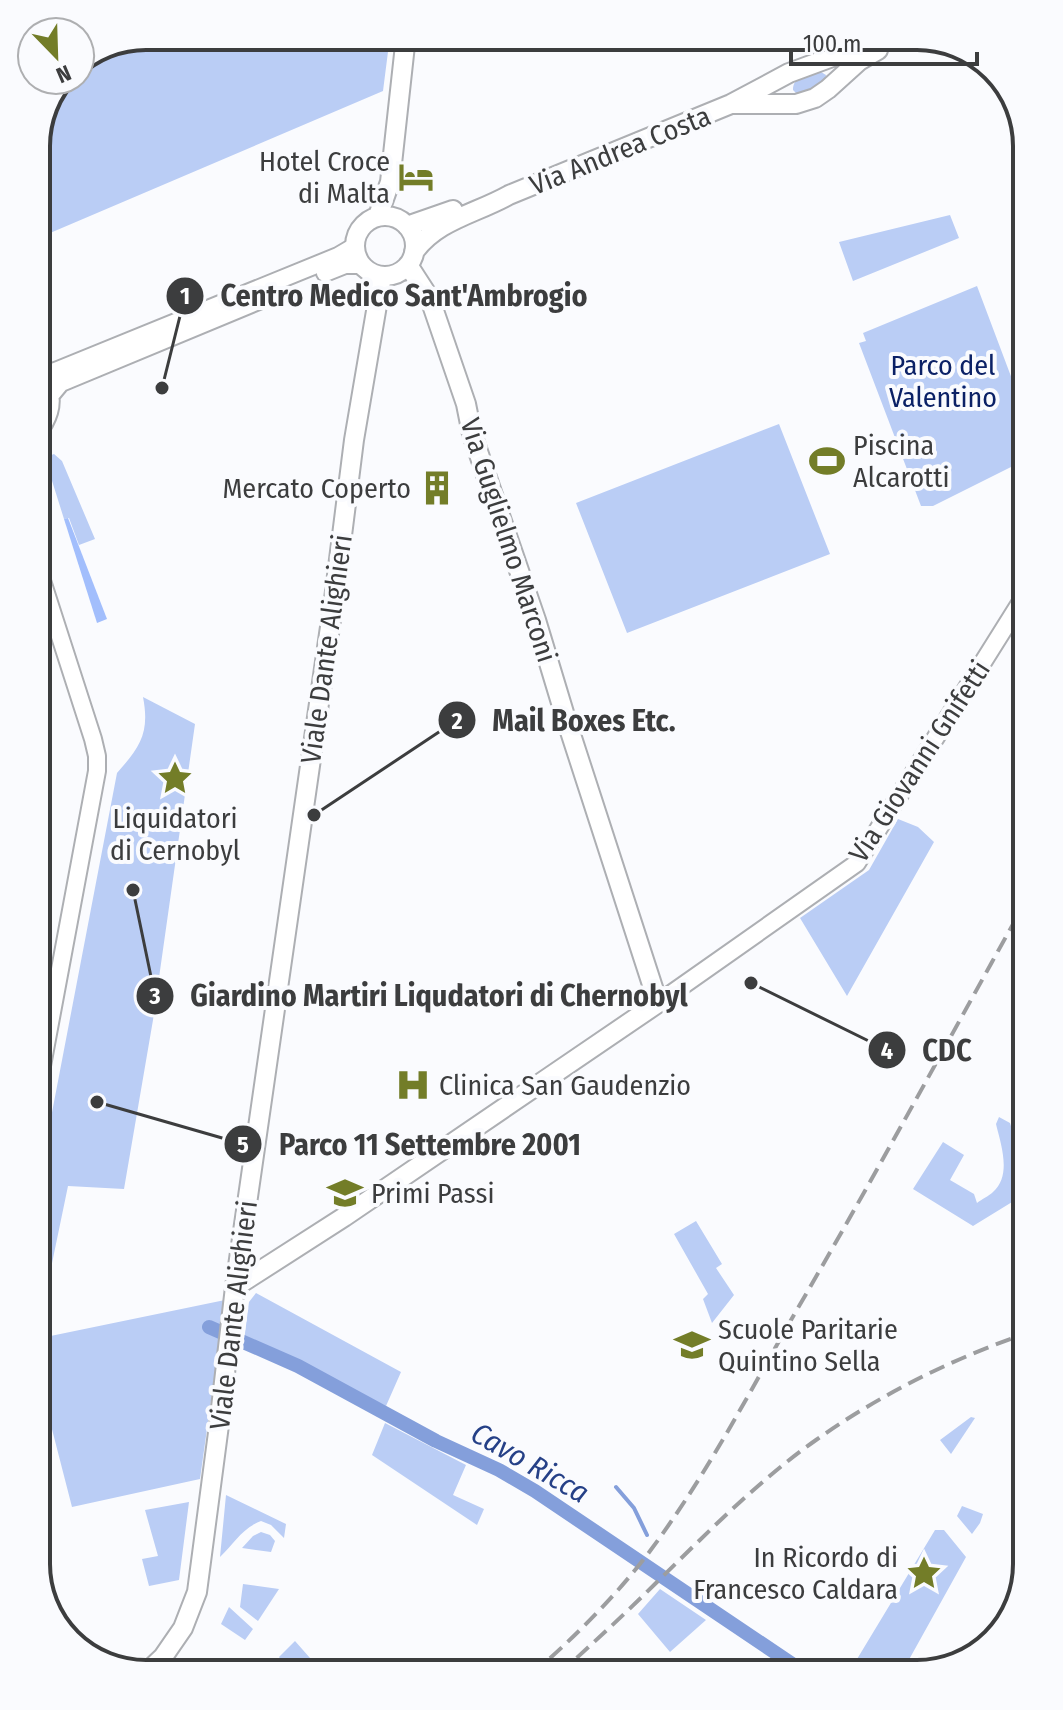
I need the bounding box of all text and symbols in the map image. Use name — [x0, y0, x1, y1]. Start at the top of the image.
north arrow — [16, 16, 96, 96]
scale bar — [791, 16, 977, 66]
text: 100 m — [803, 30, 861, 58]
text: N — [52, 59, 75, 89]
street label: Via Andrea Costa — [525, 99, 715, 202]
place label: Hotel Croce di Malta — [259, 145, 390, 210]
hotel icon: Hotel Croce di Malta — [397, 158, 435, 196]
callout: Centro Medico Sant'Ambrogio — [165, 269, 604, 323]
text: Centro Medico Sant'Ambrogio — [220, 278, 588, 314]
text: 1 — [180, 282, 190, 310]
park label: Parco del Valentino — [889, 349, 997, 414]
street label: Via Guglielmo Marconi — [453, 414, 564, 666]
place label: Piscina Alcarotti — [853, 429, 950, 494]
sports icon: Piscina Alcarotti — [808, 442, 846, 480]
building icon: Mercato Coperto — [418, 469, 456, 507]
place label: Mercato Coperto — [222, 472, 411, 505]
street label: Viale Dante Alighieri — [294, 532, 359, 766]
street label: Via Giovanni Gnifetti — [842, 654, 997, 868]
callout: Mail Boxes Etc. — [437, 693, 692, 747]
text: Mail Boxes Etc. — [492, 703, 676, 739]
text: 2 — [450, 707, 463, 735]
place icon: Liquidatori di Cernobyl — [156, 759, 194, 797]
place label: Liquidatori di Cernobyl — [110, 802, 240, 867]
callout: Giardino Martiri Liqudatori di Chernobyl — [135, 969, 704, 1023]
text: Giardino Martiri Liqudatori di Chernobyl — [190, 978, 688, 1014]
text: 3 — [148, 982, 161, 1010]
callout: CDC — [867, 1023, 988, 1077]
text: CDC — [922, 1033, 972, 1069]
text: 4 — [881, 1037, 893, 1065]
hospital icon: Clinica San Gaudenzio — [394, 1066, 432, 1104]
place label: Clinica San Gaudenzio — [439, 1069, 691, 1102]
callout: Parco 11 Settembre 2001 — [223, 1117, 597, 1171]
text: Parco 11 Settembre 2001 — [279, 1127, 581, 1163]
text: 5 — [237, 1131, 249, 1159]
school or university icon: Primi Passi — [326, 1174, 364, 1212]
place label: Primi Passi — [371, 1177, 494, 1210]
street label: Viale Dante Alighieri — [203, 1198, 264, 1432]
place label: Scuole Paritarie Quintino Sella — [718, 1313, 898, 1378]
school or university icon: Scuole Paritarie Quintino Sella — [673, 1326, 711, 1364]
water label: Cavo Ricca — [465, 1415, 595, 1511]
place label: In Ricordo di Francesco Caldara — [693, 1541, 898, 1606]
place icon: In Ricordo di Francesco Caldara — [905, 1554, 943, 1592]

